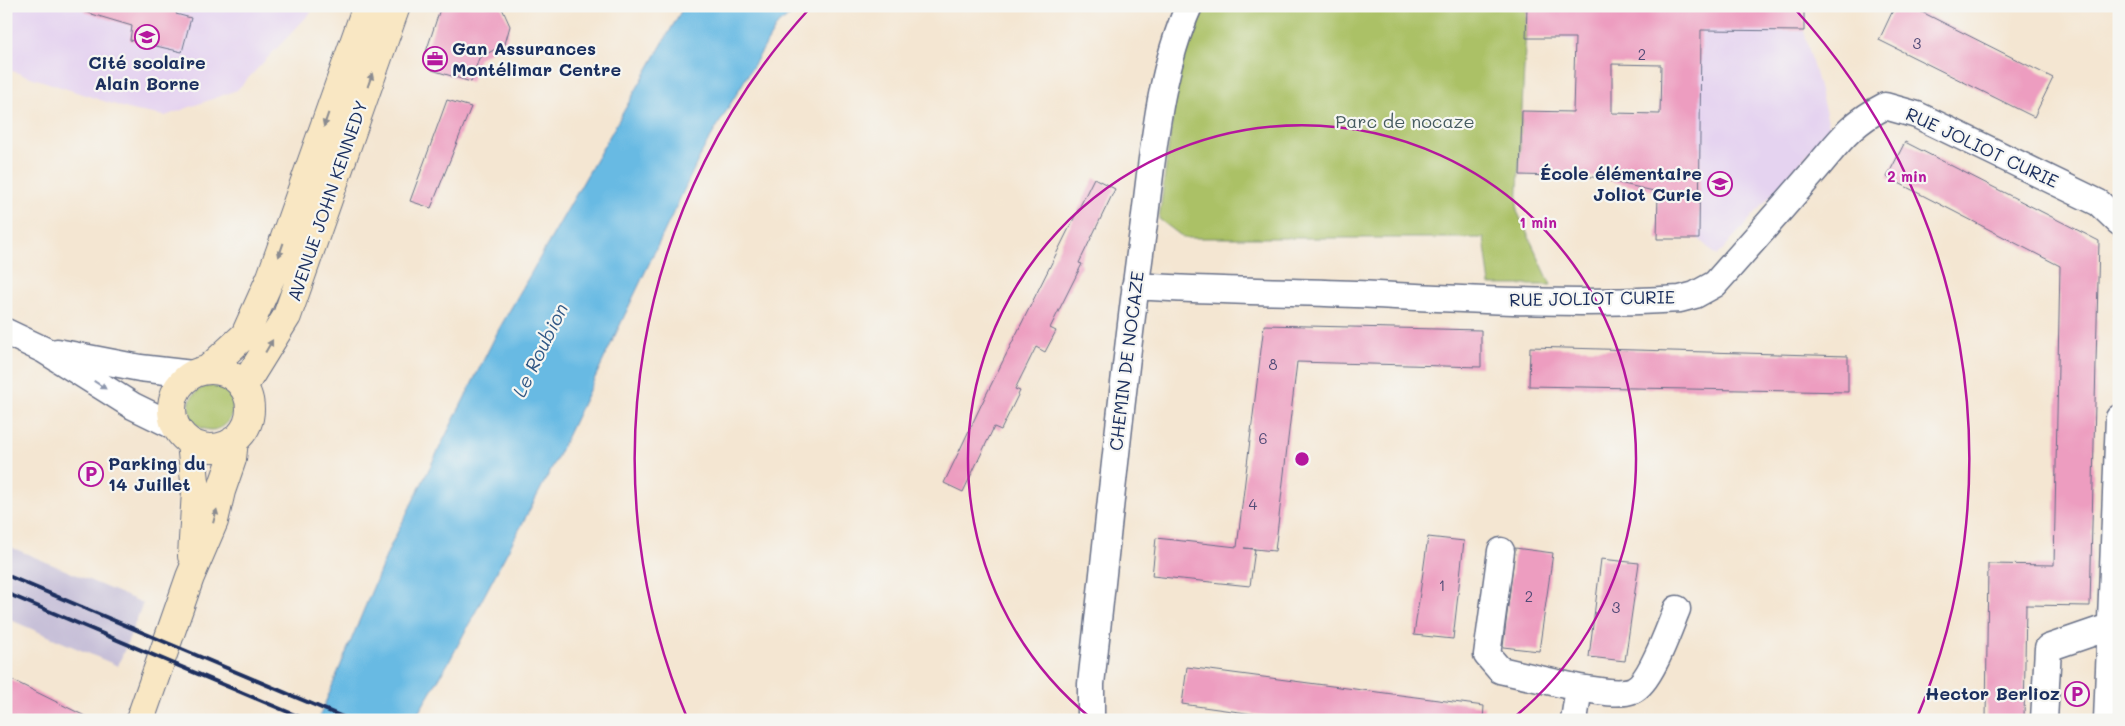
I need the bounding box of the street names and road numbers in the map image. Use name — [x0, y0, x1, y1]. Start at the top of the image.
street label: AVENUE JOHN KENNEDY — [281, 97, 373, 304]
street label: RUE JOLIOT CURIE — [1902, 101, 2063, 193]
street label: CHEMIN DE NOCAZE — [1103, 270, 1149, 452]
street label: RUE JOLIOT CURIE — [1509, 285, 1675, 311]

